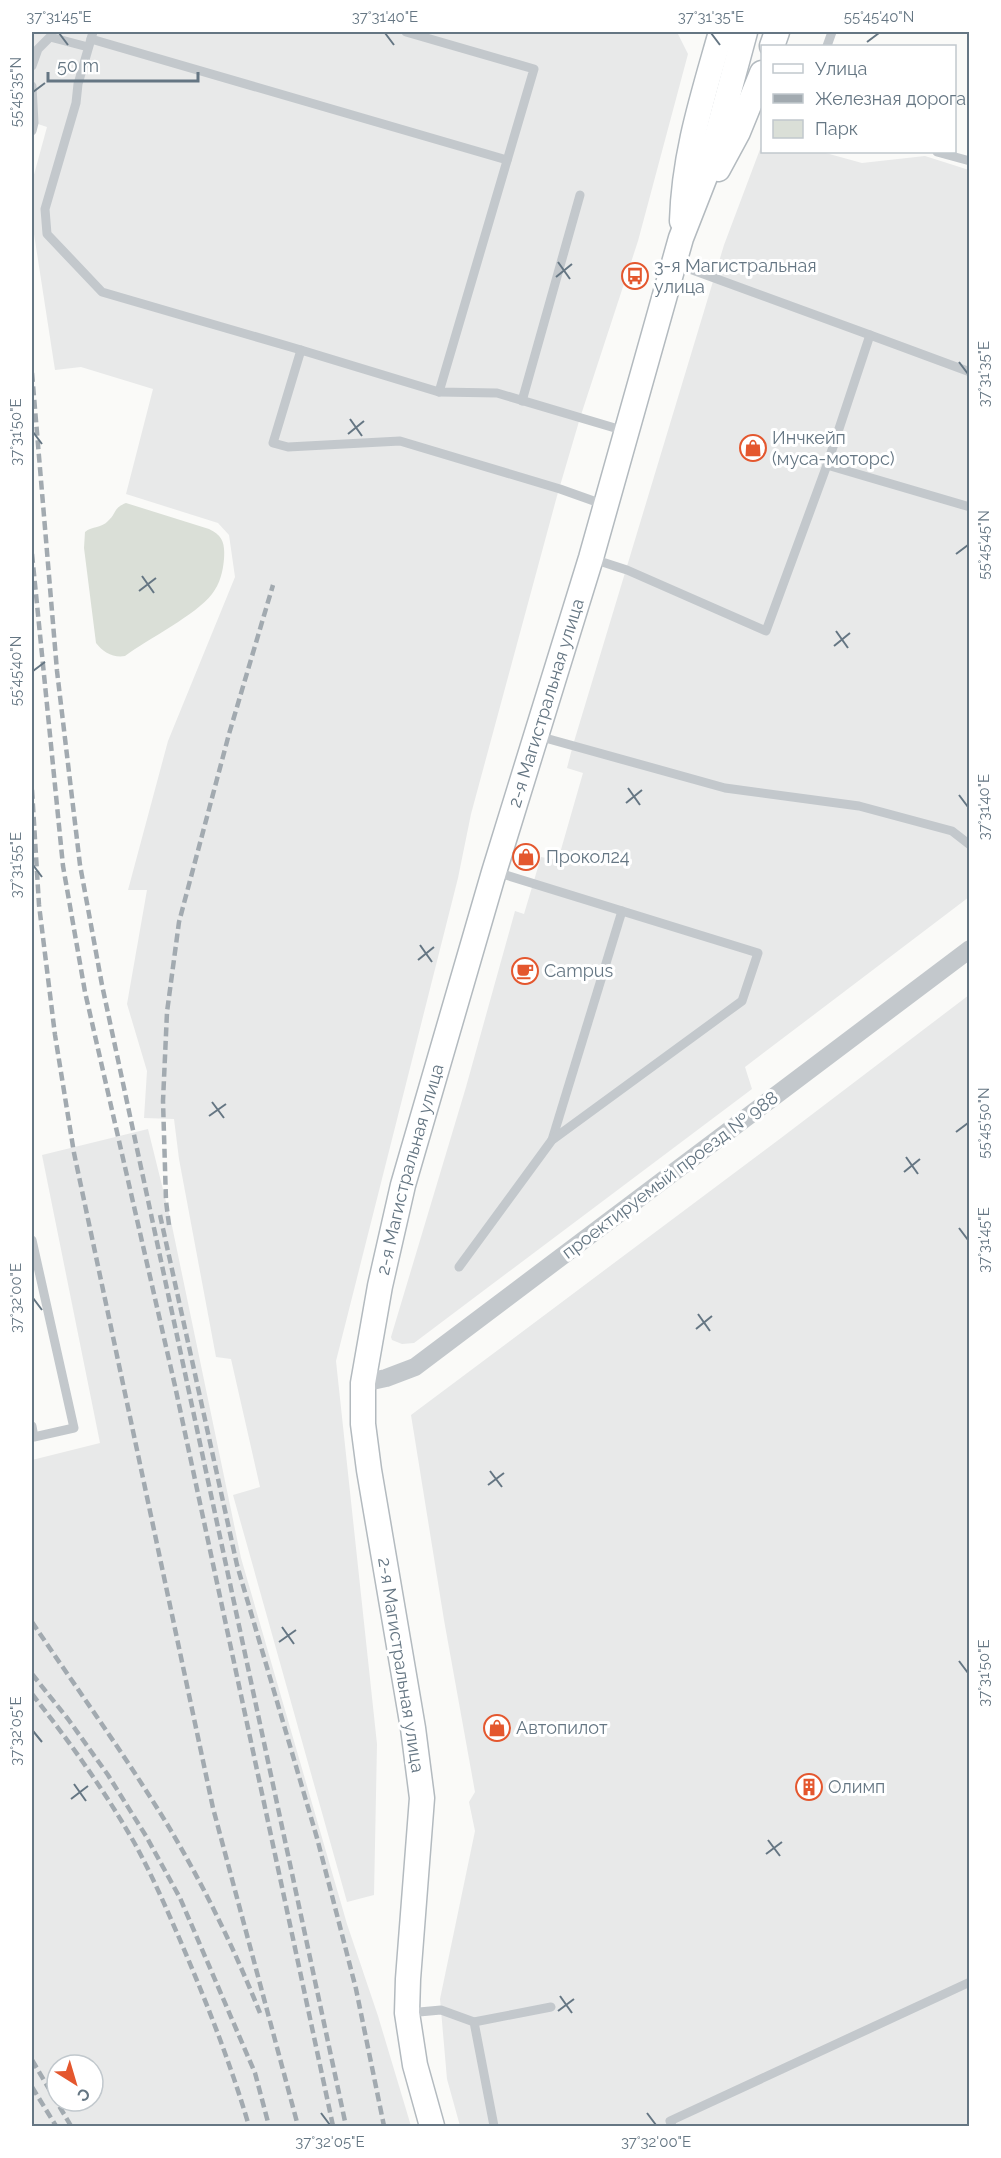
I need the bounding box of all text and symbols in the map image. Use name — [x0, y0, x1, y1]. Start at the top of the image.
text: 37°31'45"E — [26, 8, 92, 26]
text: 37°31'40"E — [352, 8, 418, 26]
text: 37°31'35"E — [678, 8, 744, 26]
text: 55°45'40"N — [844, 8, 914, 26]
scale bar — [48, 45, 198, 83]
legend — [761, 45, 956, 153]
text: 50 m — [57, 55, 99, 76]
text: 55°45'35"N — [7, 57, 25, 127]
text: Улица — [815, 58, 867, 79]
text: Железная дорога — [815, 88, 966, 109]
text: Парк — [815, 118, 858, 139]
place label: 3-я Магистральная улица — [654, 255, 817, 297]
bus stop icon: 3-я Магистральная улица — [620, 261, 650, 291]
text: 37°31'35"E — [975, 341, 993, 407]
text: 37°31'50"E — [7, 398, 25, 466]
place label: Инчкейп (муса-моторс) — [772, 427, 895, 469]
shop icon: Инчкейп (муса-моторс) — [738, 433, 768, 463]
text: 55°45'45"N — [975, 510, 993, 580]
street label: 2-я Магистральная улица — [504, 596, 588, 810]
text: 55°45'40"N — [7, 636, 25, 706]
text: 37°31'40"E — [975, 774, 993, 840]
text: 37°31'55"E — [7, 832, 25, 898]
shop icon: Прокол24 — [511, 842, 541, 872]
place label: Прокол24 — [546, 846, 630, 867]
cafe icon: Campus — [510, 956, 540, 986]
place label: Campus — [544, 960, 613, 981]
street label: 2-я Магистральная улица — [372, 1061, 448, 1277]
street label: проектируемый проезд № 988 — [558, 1086, 782, 1263]
text: 55°45'50"N — [975, 1087, 993, 1159]
text: 37°31'45"E — [975, 1207, 993, 1273]
text: 37°32'00"E — [7, 1263, 25, 1333]
street label: 2-я Магистральная улица — [374, 1556, 429, 1774]
text: 37°31'50"E — [975, 1639, 993, 1707]
text: 37°32'05"E — [7, 1696, 25, 1766]
shop icon: Автопилот — [482, 1713, 512, 1743]
place label: Автопилот — [516, 1717, 608, 1738]
building icon: Олимп — [794, 1772, 824, 1802]
place label: Олимп — [828, 1776, 885, 1797]
north arrow — [45, 2053, 105, 2113]
text: С — [74, 2084, 94, 2105]
text: 37°32'05"E — [295, 2133, 365, 2151]
text: 37°32'00"E — [621, 2133, 691, 2151]

